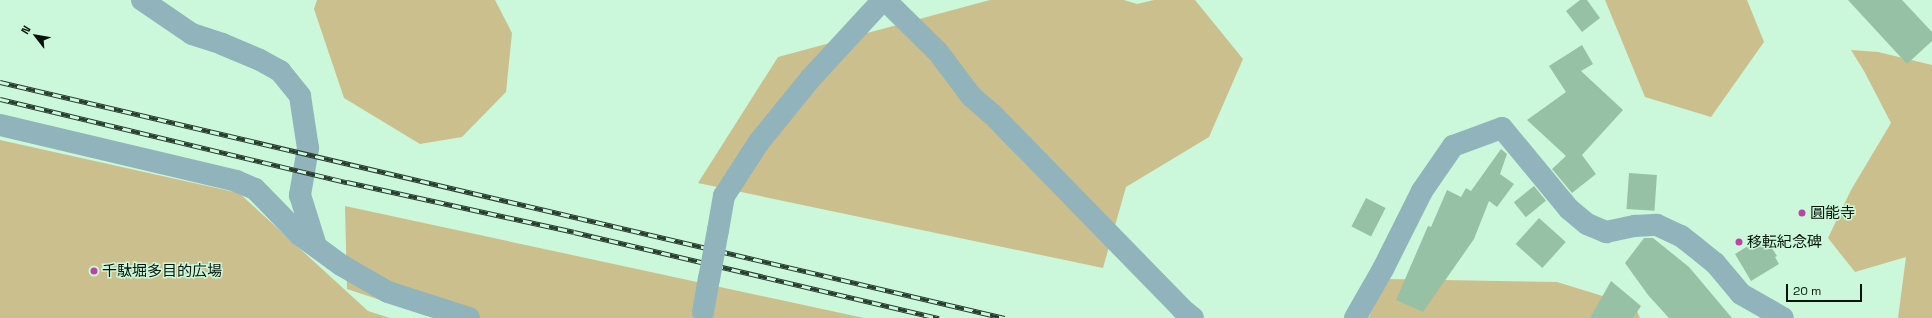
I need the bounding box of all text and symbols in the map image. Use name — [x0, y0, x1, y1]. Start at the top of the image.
north arrow — [16, 16, 56, 56]
text: N — [18, 23, 34, 37]
place label: 圓能寺 — [1810, 204, 1855, 222]
marker: 圓能寺 — [1797, 208, 1807, 218]
place label: 移転紀念碑 — [1747, 233, 1822, 251]
marker: 移転紀念碑 — [1734, 237, 1744, 247]
place label: 千駄堀多目的広場 — [102, 262, 222, 280]
marker: 千駄堀多目的広場 — [89, 266, 99, 276]
scale bar — [1788, 276, 1864, 302]
text: 20 m — [1793, 283, 1821, 299]

